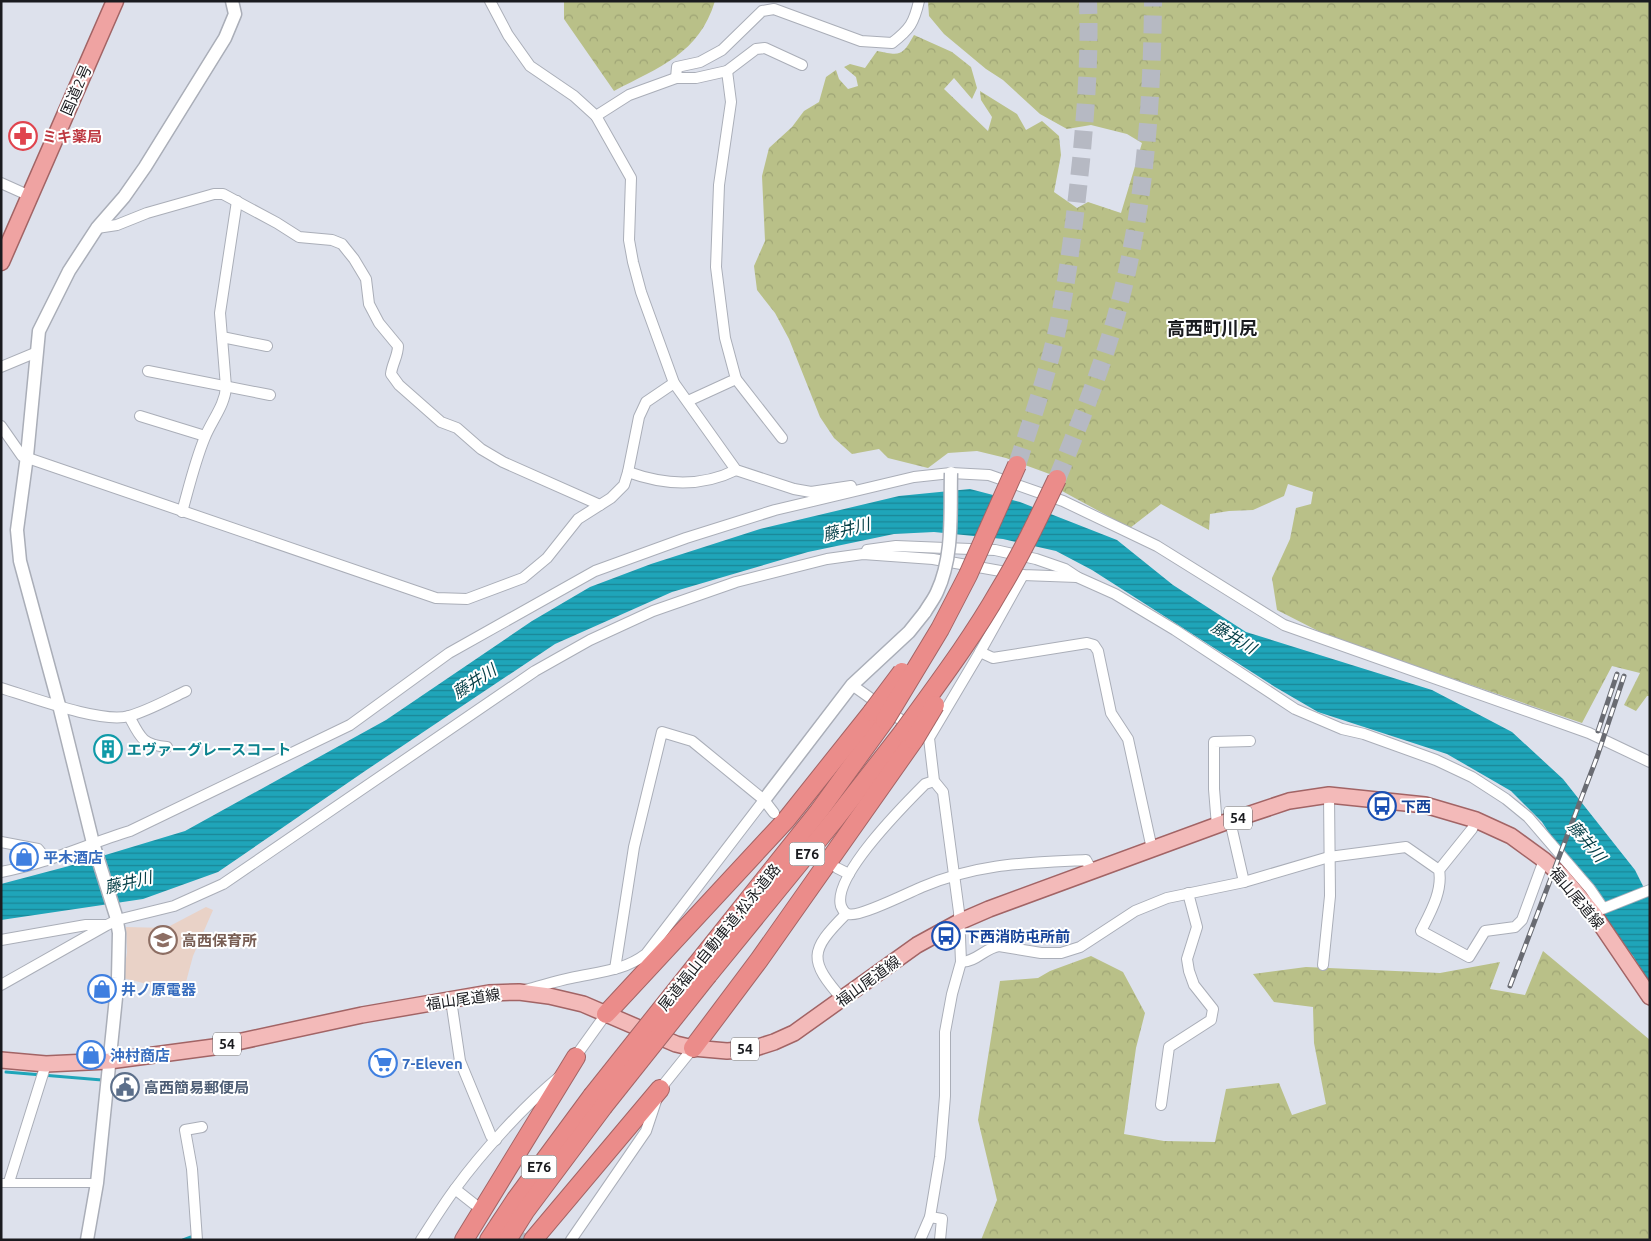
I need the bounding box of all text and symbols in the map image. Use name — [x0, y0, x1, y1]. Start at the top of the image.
street label: 国道2号 — [57, 62, 95, 118]
pharmacy icon: ミキ薬局 — [8, 121, 38, 151]
place label: ミキ薬局 — [42, 128, 102, 145]
district label: 高西町川尻 — [1167, 318, 1257, 338]
water label: 藤井川 — [821, 514, 873, 544]
water label: 藤井川 — [1209, 617, 1261, 658]
water label: 藤井川 — [449, 659, 501, 702]
building icon: エヴァーグレースコート — [93, 734, 123, 764]
place label: エヴァーグレースコート — [127, 741, 291, 758]
bus stop icon: 下西 — [1367, 791, 1397, 821]
place label: 下西 — [1401, 798, 1431, 815]
road number: 54 — [1224, 806, 1252, 830]
water label: 藤井川 — [1565, 817, 1611, 867]
shop icon: 平木酒店 — [9, 842, 39, 872]
road number: E76 — [790, 842, 824, 866]
place label: 平木酒店 — [43, 849, 103, 866]
street label: 尾道福山自動車道;松永道路 — [655, 860, 783, 1014]
street label: 福山尾道線 — [1546, 864, 1608, 932]
water label: 藤井川 — [103, 867, 155, 896]
bus stop icon: 下西消防屯所前 — [931, 921, 961, 951]
school or university icon: 高西保育所 — [148, 925, 178, 955]
place label: 下西消防屯所前 — [965, 928, 1070, 945]
place label: 高西保育所 — [182, 932, 257, 949]
street label: 福山尾道線 — [833, 952, 903, 1010]
shop icon: 井ノ原電器 — [87, 974, 117, 1004]
place label: 井ノ原電器 — [121, 981, 197, 998]
street label: 福山尾道線 — [425, 985, 501, 1013]
road number: 54 — [213, 1032, 241, 1056]
road number: 54 — [731, 1038, 759, 1060]
shop icon: 沖村商店 — [76, 1040, 106, 1070]
place label: 沖村商店 — [110, 1047, 170, 1064]
supermarket icon: 7-Eleven — [368, 1048, 398, 1078]
place label: 7-Eleven — [402, 1055, 463, 1072]
public building icon: 高西簡易郵便局 — [110, 1072, 140, 1102]
place label: 高西簡易郵便局 — [144, 1079, 249, 1096]
road number: E76 — [522, 1156, 556, 1178]

